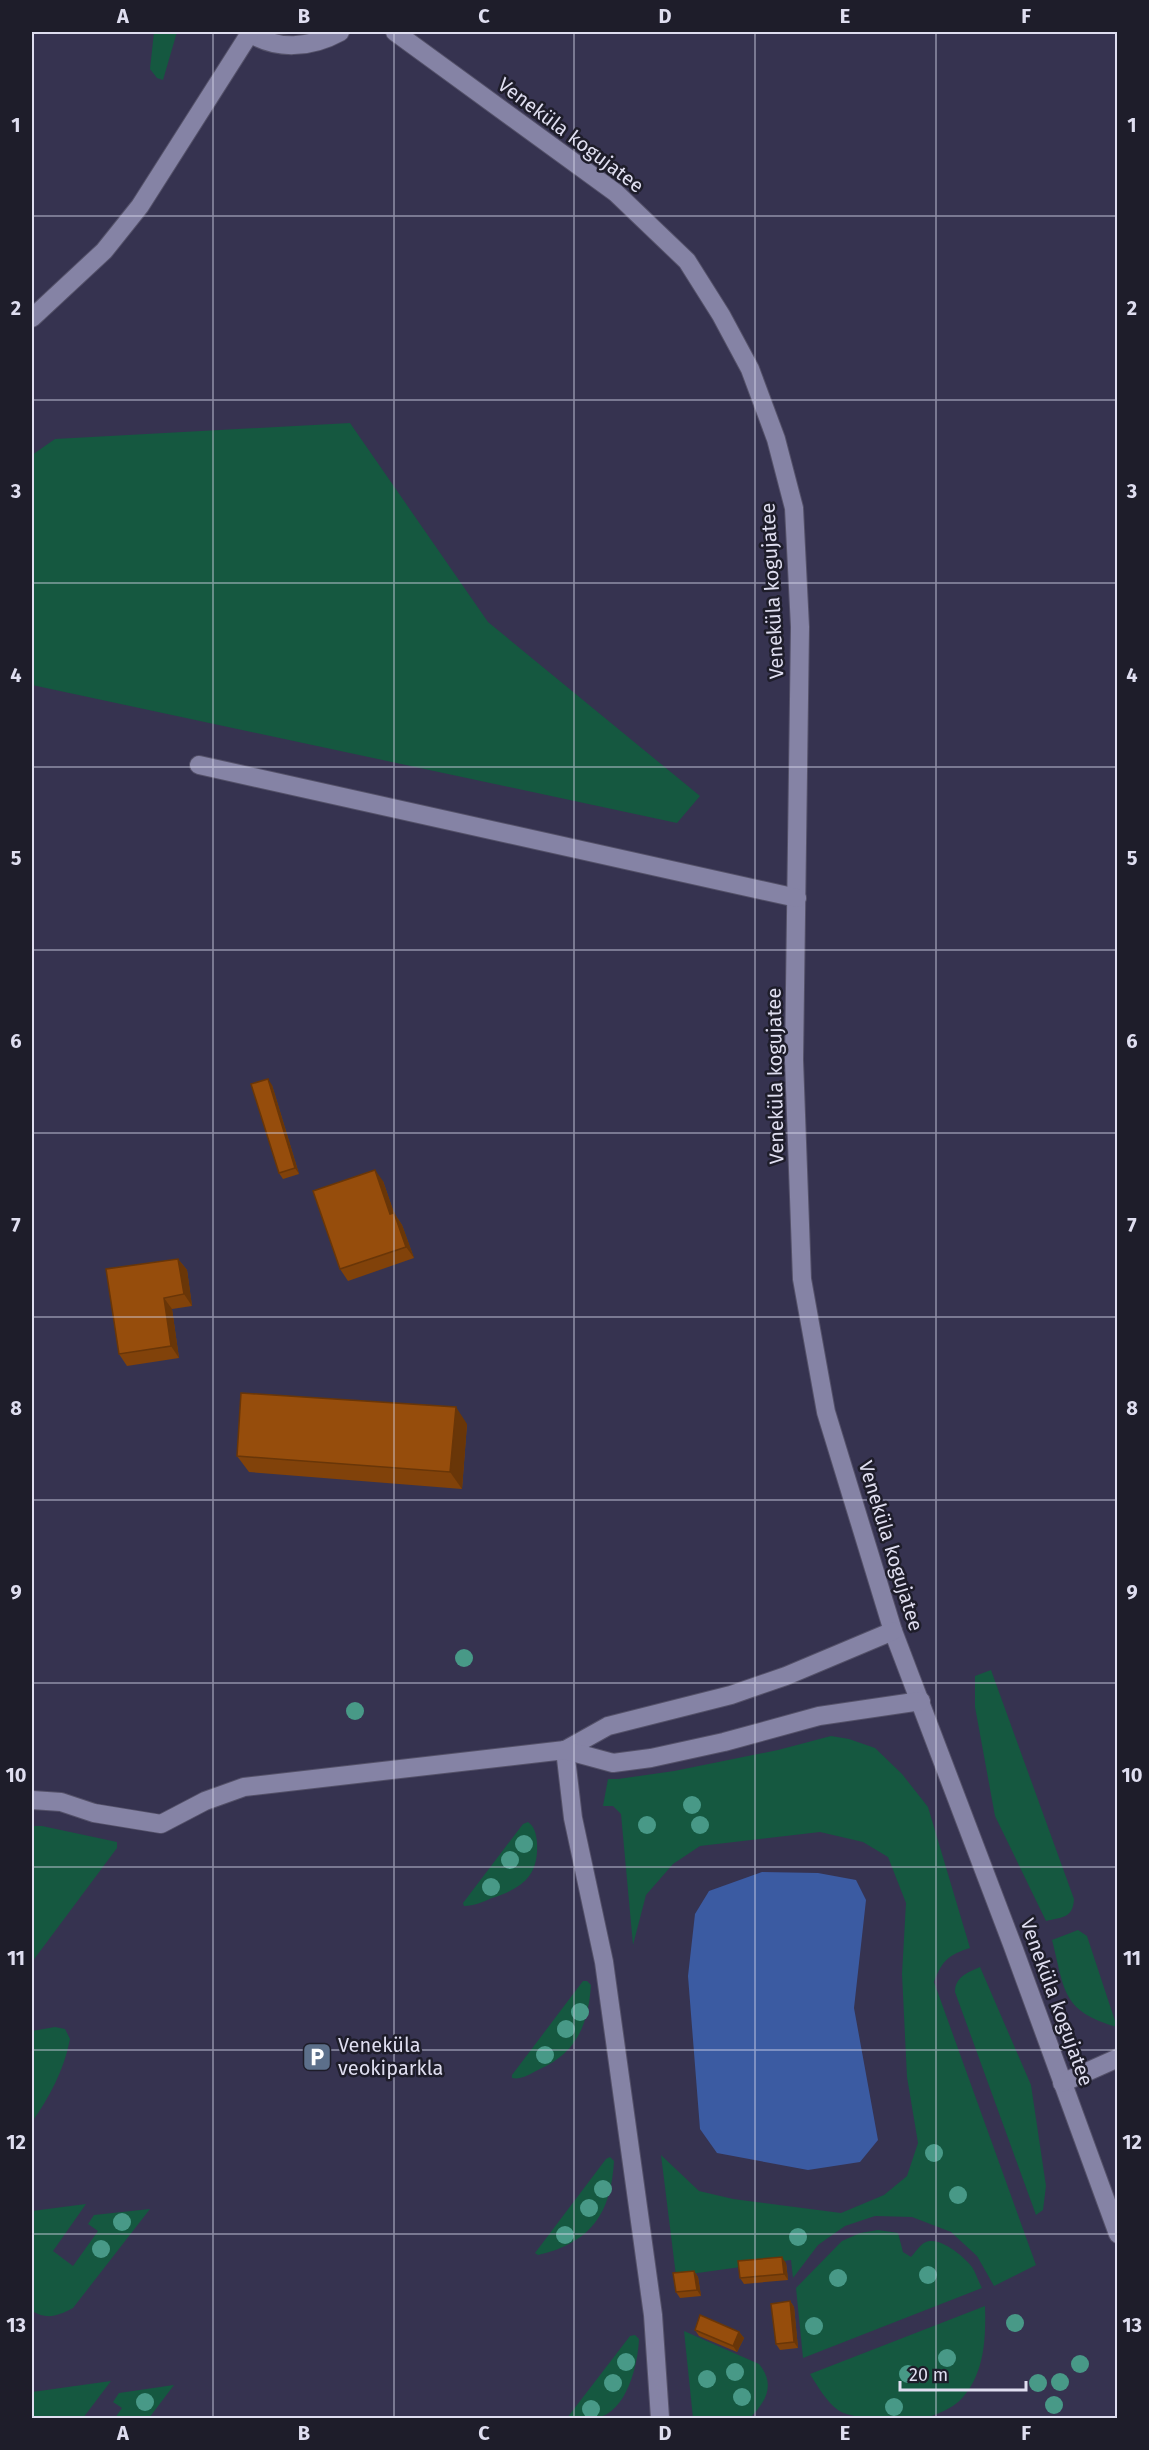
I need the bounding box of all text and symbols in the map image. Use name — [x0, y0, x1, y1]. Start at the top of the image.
text: A — [116, 4, 130, 28]
text: B — [298, 4, 310, 28]
text: C — [478, 4, 490, 28]
text: D — [658, 4, 672, 28]
text: E — [840, 4, 850, 28]
text: F — [1021, 4, 1031, 28]
street label: Veneküla kogujatee — [493, 72, 649, 198]
text: 1 — [11, 113, 21, 137]
text: 1 — [1127, 113, 1137, 137]
text: 2 — [11, 296, 21, 320]
text: 2 — [1127, 296, 1137, 320]
text: 3 — [10, 479, 21, 503]
text: 3 — [1126, 479, 1137, 503]
street label: Veneküla kogujatee — [755, 502, 789, 680]
text: 4 — [10, 663, 22, 687]
text: 4 — [1126, 663, 1138, 687]
text: 5 — [11, 846, 22, 870]
text: 5 — [1127, 846, 1138, 870]
street label: Veneküla kogujatee — [761, 987, 789, 1165]
text: 6 — [10, 1029, 22, 1053]
text: 6 — [1126, 1029, 1138, 1053]
text: 7 — [11, 1213, 21, 1237]
text: 7 — [1127, 1213, 1137, 1237]
text: 8 — [10, 1396, 22, 1420]
text: 8 — [1126, 1396, 1138, 1420]
street label: Veneküla kogujatee — [854, 1458, 928, 1634]
text: 9 — [10, 1580, 22, 1604]
text: 9 — [1126, 1580, 1138, 1604]
text: 10 — [6, 1763, 26, 1787]
text: 10 — [1122, 1763, 1142, 1787]
street label: Veneküla kogujatee — [1016, 1915, 1098, 2089]
text: 11 — [7, 1946, 25, 1970]
text: 11 — [1123, 1946, 1141, 1970]
place label: Veneküla veokiparkla — [338, 2033, 443, 2080]
parking icon: Veneküla veokiparkla — [301, 2041, 333, 2073]
text: 12 — [6, 2130, 26, 2154]
text: 12 — [1122, 2130, 1142, 2154]
text: 13 — [6, 2313, 26, 2337]
text: 13 — [1122, 2313, 1142, 2337]
scale bar — [900, 2354, 1026, 2392]
text: 20 m — [909, 2364, 948, 2386]
text: A — [116, 2421, 130, 2445]
text: B — [298, 2421, 310, 2445]
text: C — [478, 2421, 490, 2445]
text: D — [658, 2421, 672, 2445]
text: E — [840, 2421, 850, 2445]
text: F — [1021, 2421, 1031, 2445]

